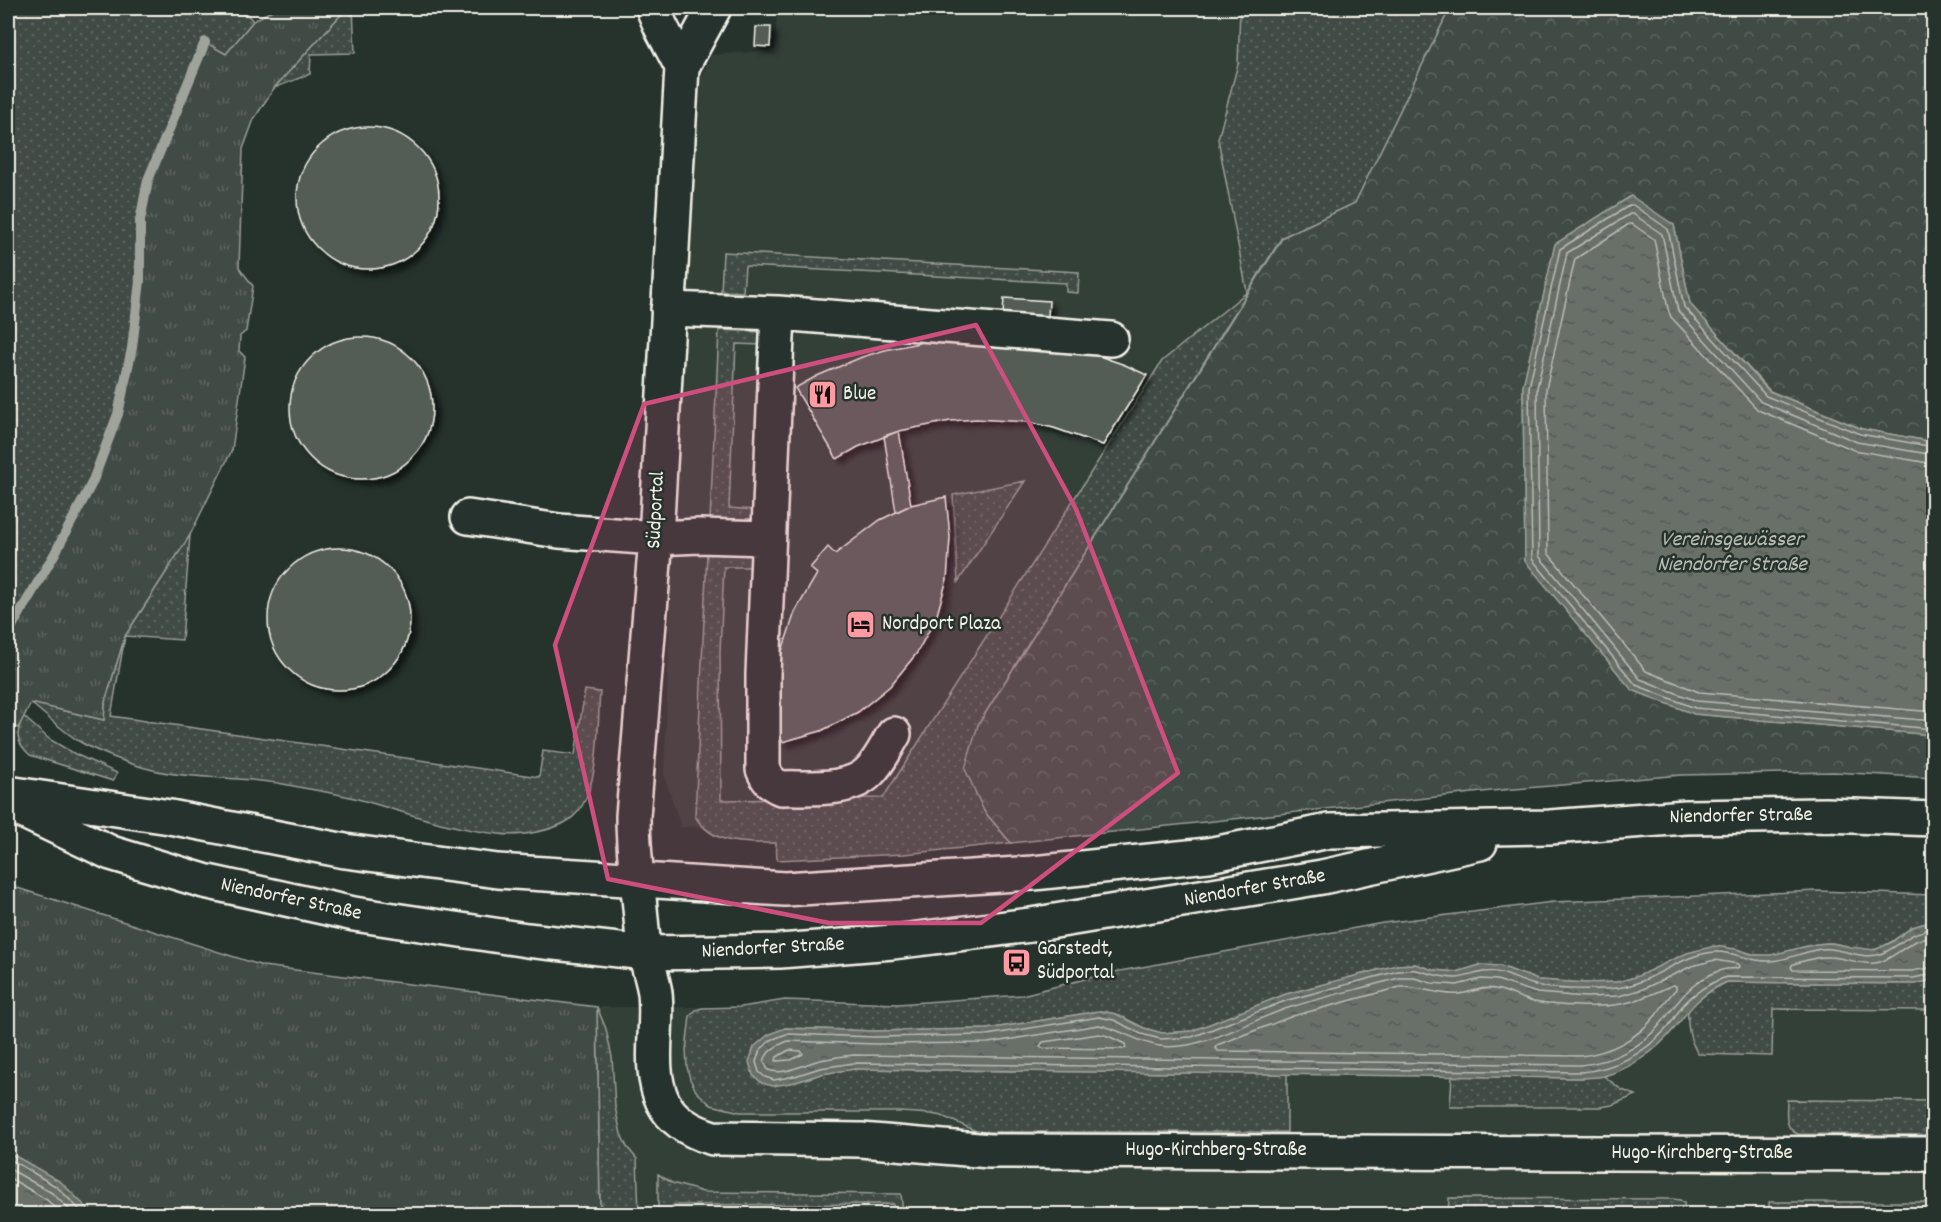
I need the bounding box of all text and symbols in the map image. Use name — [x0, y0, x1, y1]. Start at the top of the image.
restaurant icon: Blue — [806, 379, 838, 411]
place label: Blue — [843, 380, 876, 410]
street label: Südportal — [640, 470, 674, 550]
water label: Vereinsgewässer Niendorfer Straße — [1657, 525, 1808, 581]
hotel icon: Nordport Plaza — [845, 609, 877, 641]
place label: Nordport Plaza — [882, 610, 1002, 640]
street label: Niendorfer Straße — [1669, 801, 1813, 833]
street label: Niendorfer Straße — [1182, 862, 1328, 916]
street label: Niendorfer Straße — [218, 870, 364, 930]
street label: Niendorfer Straße — [701, 930, 845, 968]
place label: Garstedt, Südportal — [1037, 935, 1115, 989]
bus stop icon: Garstedt, Südportal — [1000, 946, 1032, 978]
street label: Hugo-Kirchberg-Straße — [1125, 1136, 1307, 1166]
street label: Hugo-Kirchberg-Straße — [1611, 1139, 1793, 1169]

